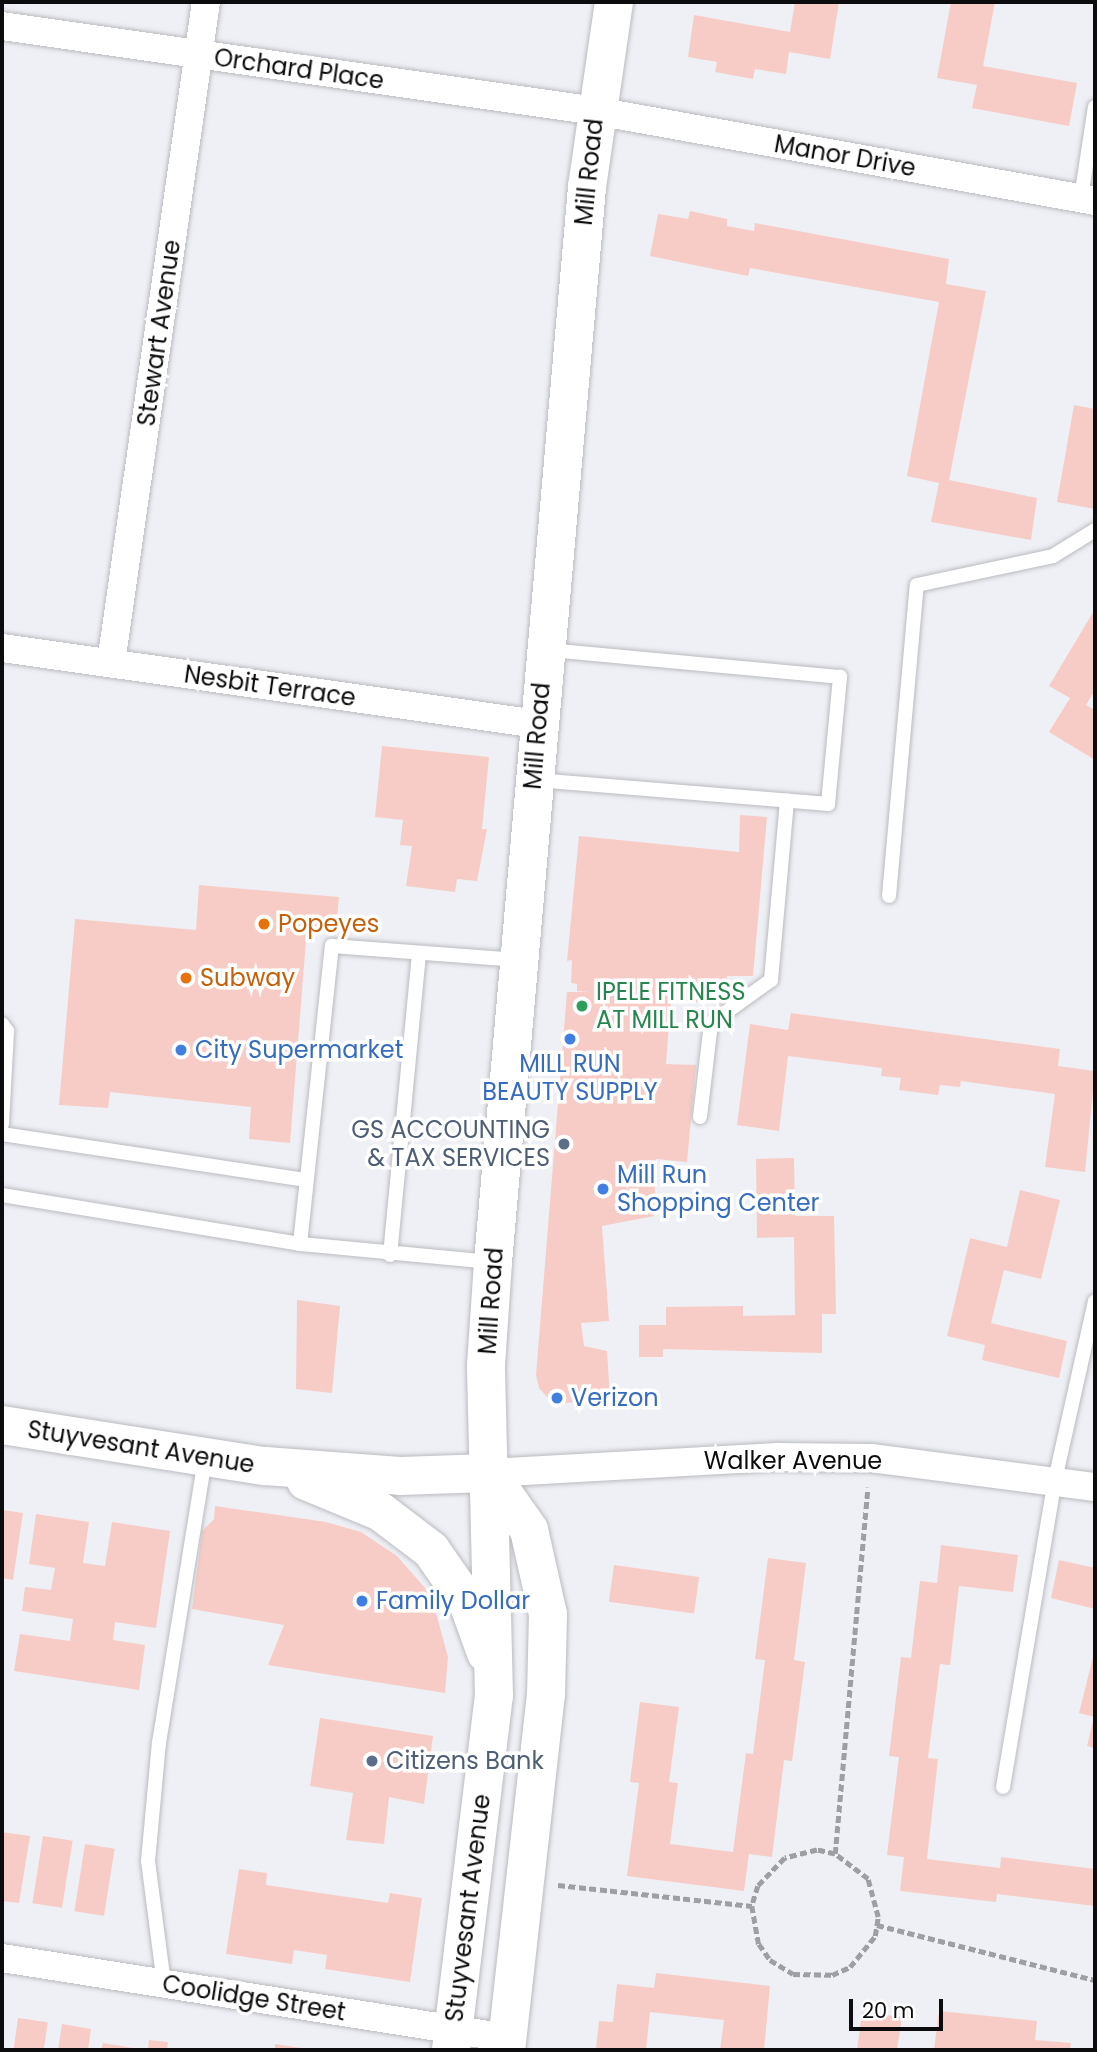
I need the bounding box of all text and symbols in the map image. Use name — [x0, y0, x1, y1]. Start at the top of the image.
street label: Orchard Place — [212, 43, 386, 95]
street label: Mill Road — [569, 117, 609, 227]
street label: Manor Drive — [772, 129, 918, 183]
street label: Stewart Avenue — [132, 238, 186, 428]
street label: Nesbit Terrace — [182, 660, 358, 712]
street label: Mill Road — [518, 681, 556, 791]
place label: Popeyes — [278, 910, 379, 938]
marker: Popeyes — [256, 916, 272, 932]
place label: Subway — [200, 964, 295, 992]
marker: Subway — [178, 970, 194, 986]
place label: IPELE FITNESS AT MILL RUN — [596, 978, 746, 1034]
marker: IPELE FITNESS AT MILL RUN — [574, 998, 590, 1014]
marker: MILL RUN BEAUTY SUPPLY — [562, 1031, 578, 1047]
place label: City Supermarket — [195, 1036, 403, 1064]
marker: City Supermarket — [173, 1042, 189, 1058]
place label: MILL RUN BEAUTY SUPPLY — [482, 1050, 658, 1106]
place label: GS ACCOUNTING & TAX SERVICES — [351, 1116, 550, 1172]
marker: GS ACCOUNTING & TAX SERVICES — [556, 1136, 572, 1152]
place label: Mill Run Shopping Center — [617, 1161, 819, 1217]
marker: Mill Run Shopping Center — [595, 1181, 611, 1197]
street label: Mill Road — [473, 1247, 509, 1355]
place label: Verizon — [571, 1384, 659, 1412]
marker: Verizon — [549, 1390, 565, 1406]
street label: Stuyvesant Avenue — [25, 1415, 257, 1479]
street label: Walker Avenue — [704, 1447, 882, 1475]
place label: Family Dollar — [376, 1587, 530, 1615]
marker: Family Dollar — [354, 1593, 370, 1609]
place label: Citizens Bank — [386, 1747, 544, 1775]
marker: Citizens Bank — [364, 1753, 380, 1769]
street label: Stuyvesant Avenue — [440, 1792, 496, 2024]
street label: Coolidge Street — [160, 1969, 348, 2027]
scale bar — [852, 1986, 946, 2030]
text: 20 m — [862, 1996, 915, 2025]

